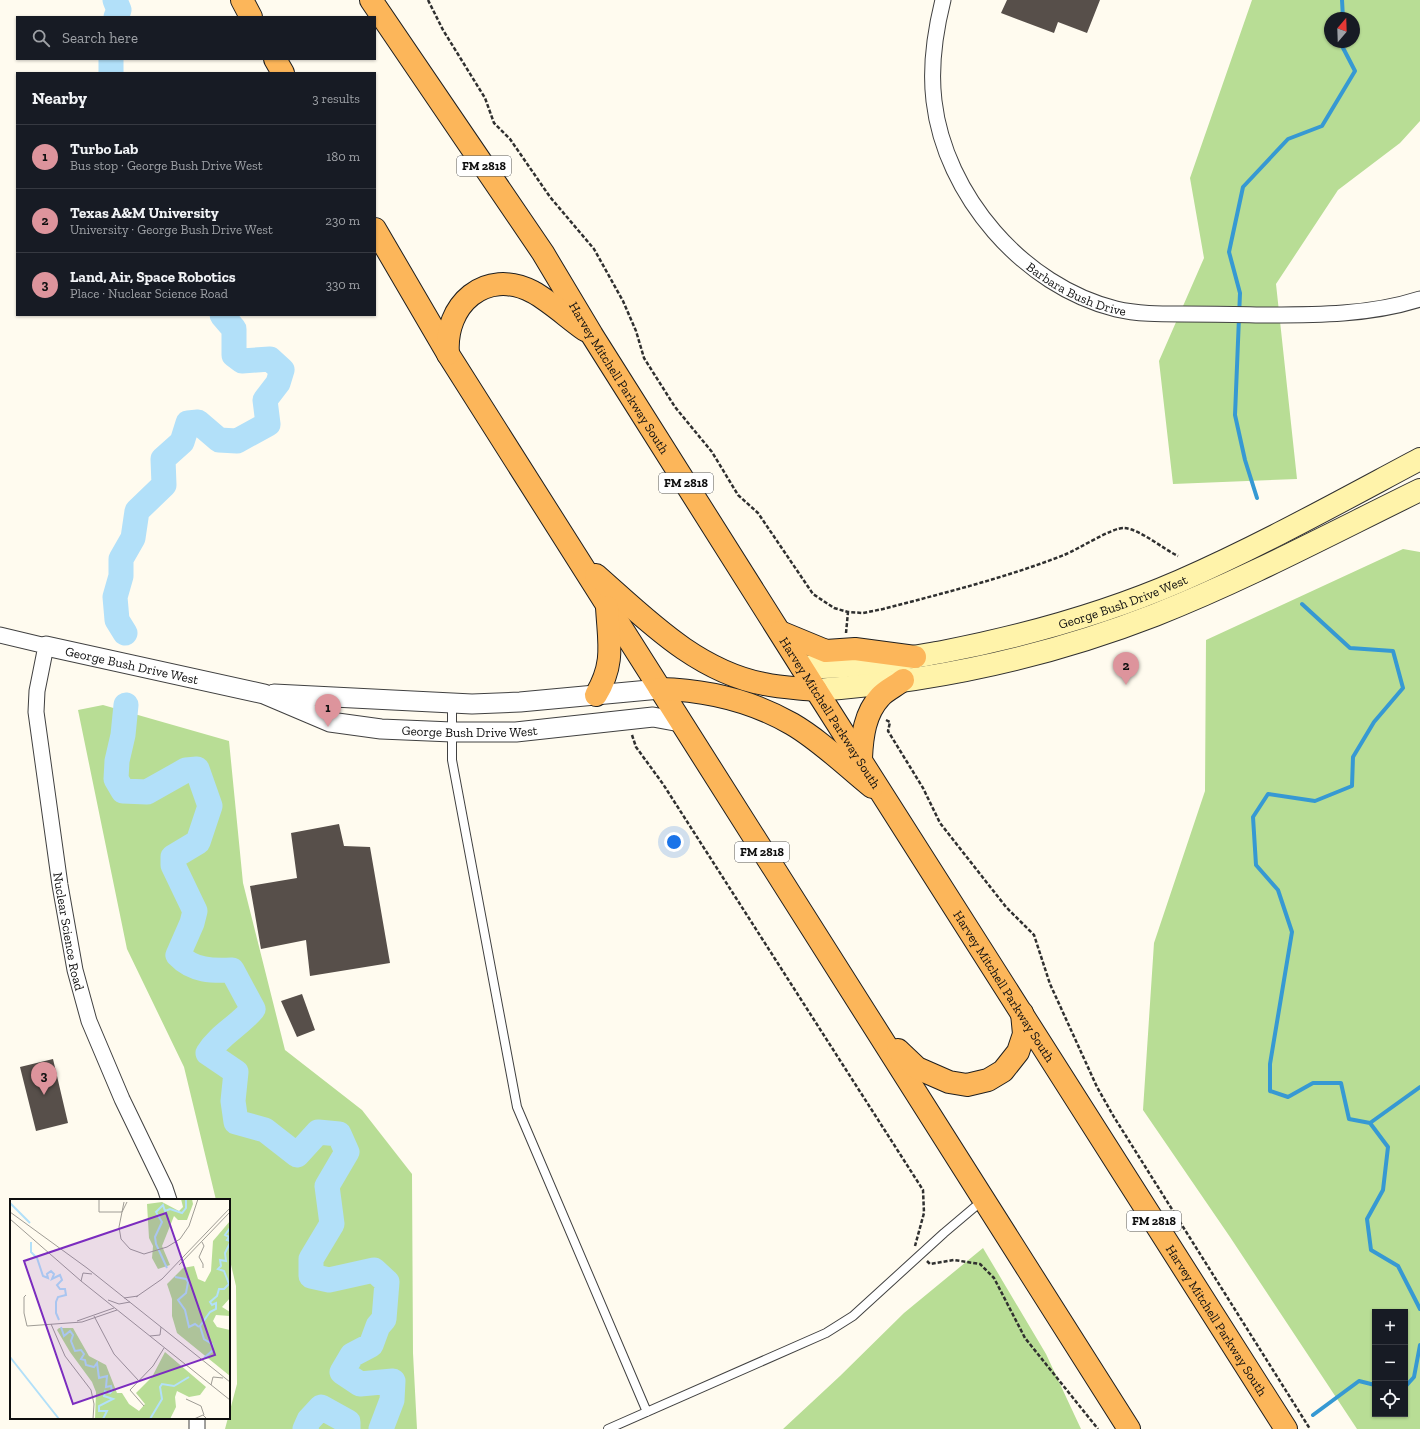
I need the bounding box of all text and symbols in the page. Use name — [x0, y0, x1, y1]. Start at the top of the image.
north arrow — [1324, 12, 1360, 48]
search box — [16, 16, 376, 60]
icon: search — [30, 27, 52, 49]
text: Search here — [62, 29, 138, 47]
text: Nearby — [32, 88, 87, 108]
text: 3 results — [312, 91, 360, 106]
text: Turbo Lab — [70, 140, 138, 158]
text: 1 — [42, 149, 48, 164]
text: 180 m — [326, 149, 360, 164]
road number: FM 2818 — [457, 156, 511, 176]
text: Bus stop · George Bush Drive West — [70, 158, 263, 173]
text: Texas A&M University — [70, 204, 219, 222]
text: 2 — [42, 213, 48, 228]
text: 230 m — [325, 213, 360, 228]
text: University · George Bush Drive West — [70, 222, 273, 237]
street label: Barbara Bush Drive — [1024, 259, 1127, 319]
text: Land, Air, Space Robotics — [70, 268, 236, 286]
text: 3 — [42, 277, 48, 292]
text: 330 m — [326, 277, 360, 292]
text: Place · Nuclear Science Road — [70, 286, 228, 301]
street label: Harvey Mitchell Parkway South — [566, 299, 672, 457]
road number: FM 2818 — [659, 473, 713, 493]
street label: George Bush Drive West — [1057, 572, 1190, 632]
street label: Harvey Mitchell Parkway South — [776, 634, 884, 792]
street label: George Bush Drive West — [64, 643, 200, 687]
pin: 2 — [1113, 652, 1139, 685]
pin: 1 — [315, 694, 341, 727]
street label: George Bush Drive West — [401, 723, 538, 740]
your location — [664, 832, 684, 852]
road number: FM 2818 — [735, 842, 789, 862]
street label: Nuclear Science Road — [50, 871, 87, 992]
street label: Harvey Mitchell Parkway South — [950, 908, 1058, 1065]
pin: 3 — [31, 1062, 57, 1095]
inset map — [10, 1199, 230, 1419]
road number: FM 2818 — [1127, 1211, 1181, 1231]
street label: Harvey Mitchell Parkway South — [1163, 1242, 1270, 1399]
map controls — [1372, 1309, 1408, 1417]
button: + — [1372, 1309, 1408, 1345]
button: − — [1372, 1345, 1408, 1381]
button: locate — [1372, 1381, 1408, 1417]

